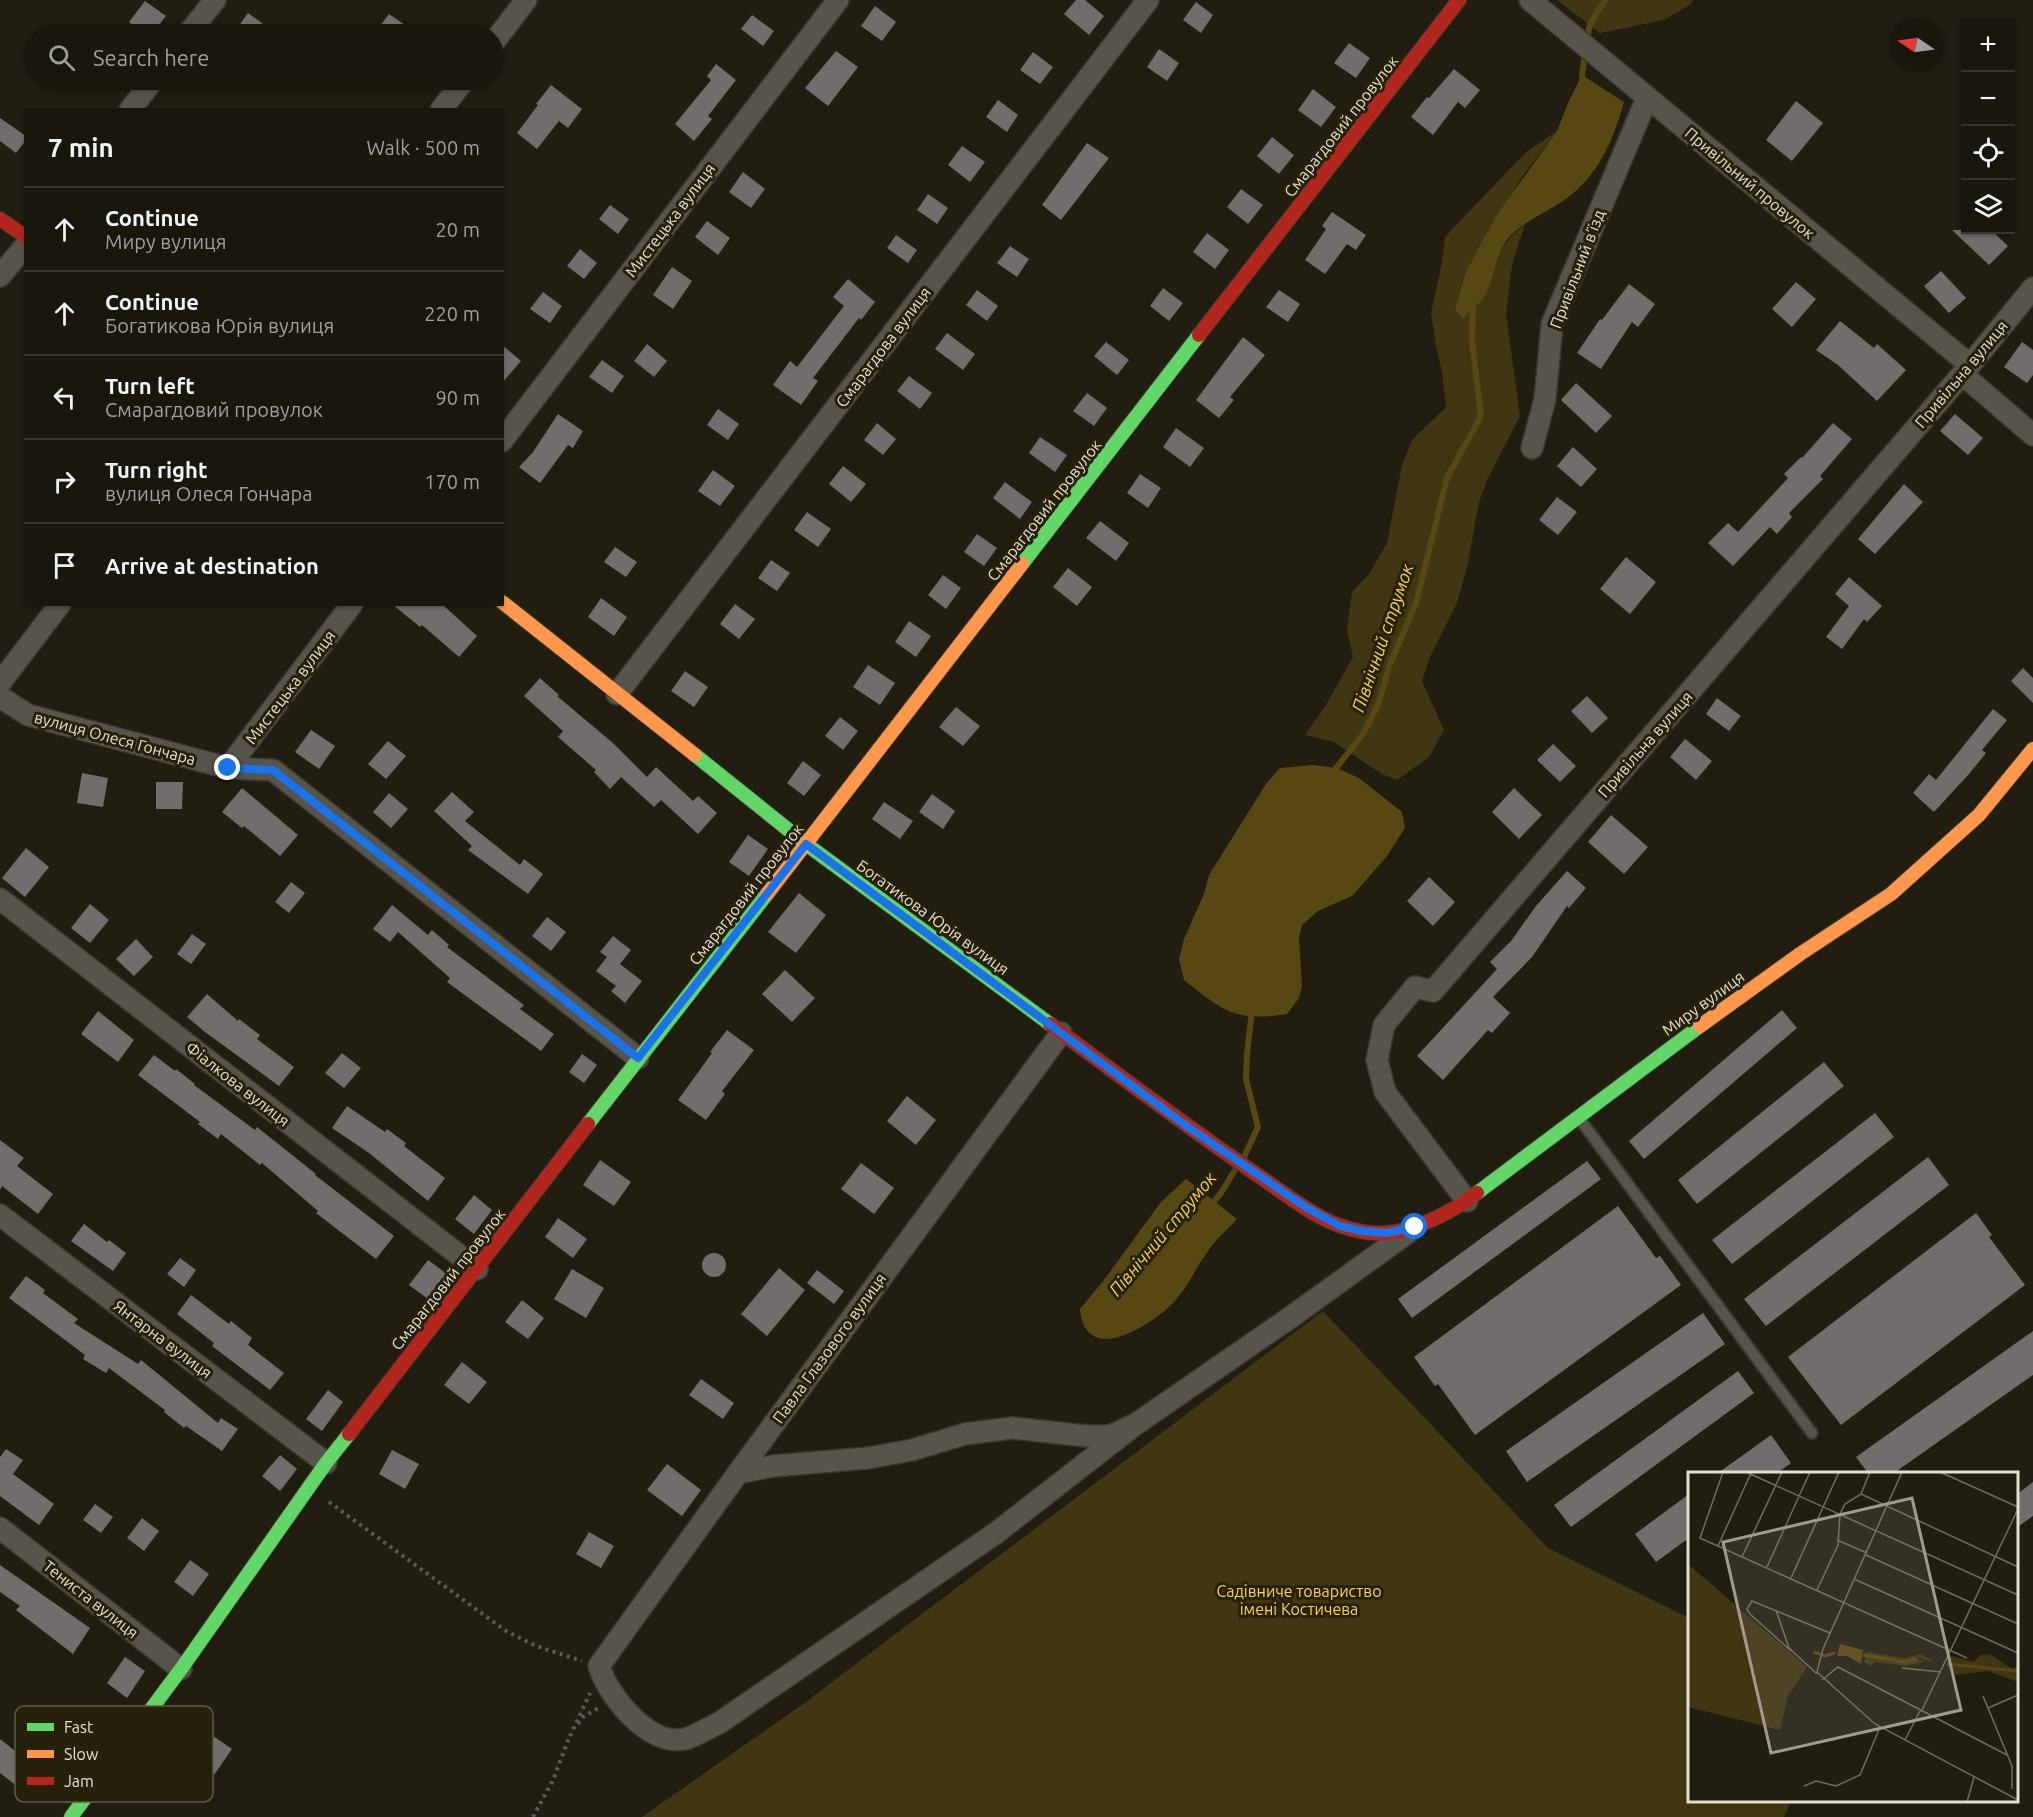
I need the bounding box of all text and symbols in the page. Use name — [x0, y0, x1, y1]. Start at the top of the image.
north arrow — [1889, 18, 1943, 72]
map controls — [1961, 18, 2015, 234]
button: + — [1961, 18, 2015, 72]
search box — [24, 24, 504, 90]
icon: search — [45, 41, 78, 74]
text: Search here — [93, 45, 209, 70]
street label: Смарагдовий провулок — [1280, 52, 1402, 200]
button: − — [1961, 72, 2015, 126]
street label: Привільний провулок — [1682, 124, 1818, 242]
button: locate — [1961, 126, 2015, 180]
text: 7 min — [48, 133, 114, 162]
text: Walk · 500 m — [367, 136, 480, 159]
street label: Мистецька вулиця — [621, 160, 719, 280]
button: layers — [1961, 180, 2015, 234]
text: Continue — [105, 205, 199, 230]
street label: Привільний в’їзд — [1546, 207, 1608, 331]
icon: ahead — [48, 213, 81, 246]
text: 20 m — [436, 218, 480, 241]
text: Миру вулиця — [105, 230, 226, 253]
street label: Смарагдова вулиця — [832, 283, 934, 411]
text: Continue — [105, 289, 199, 314]
icon: ahead — [48, 297, 81, 330]
text: 220 m — [424, 302, 480, 325]
text: Богатикова Юрія вулиця — [105, 314, 334, 337]
street label: Привільна вулиця — [1911, 317, 2011, 431]
text: Turn left — [105, 373, 195, 398]
icon: left — [48, 381, 81, 414]
text: 90 m — [436, 386, 480, 409]
text: Смарагдовий провулок — [105, 398, 323, 421]
street label: Смарагдовий провулок — [983, 436, 1105, 584]
text: Turn right — [105, 457, 207, 482]
icon: right — [48, 465, 81, 498]
text: 170 m — [424, 470, 480, 493]
text: вулиця Олеся Гончара — [105, 482, 313, 505]
icon: arrive — [48, 549, 81, 582]
text: Arrive at destination — [105, 553, 319, 578]
water label: Північний струмок — [1347, 560, 1417, 714]
street label: Мистецька вулиця — [241, 627, 339, 747]
street label: Привільна вулиця — [1594, 687, 1696, 801]
street label: вулиця Олеся Гончара — [32, 708, 198, 768]
route end — [214, 754, 240, 780]
street label: Смарагдовий провулок — [685, 820, 807, 968]
street label: Богатикова Юрія вулиця — [854, 856, 1012, 978]
street label: Миру вулиця — [1658, 967, 1748, 1039]
street label: Фіалкова вулиця — [183, 1038, 293, 1130]
water label: Північний струмок — [1105, 1167, 1220, 1299]
street label: Смарагдовий провулок — [387, 1205, 509, 1353]
route start — [1401, 1213, 1427, 1239]
street label: Павла Глазового вулиця — [769, 1269, 889, 1427]
street label: Янтарна вулиця — [110, 1296, 216, 1382]
inset map — [1688, 1472, 2018, 1802]
street label: Тениста вулиця — [40, 1556, 142, 1642]
park label: Садівниче товариство імені Костичева — [1216, 1582, 1382, 1618]
legend — [15, 1706, 213, 1802]
text: Fast — [64, 1718, 94, 1736]
text: Slow — [64, 1745, 99, 1763]
text: Jam — [64, 1772, 94, 1790]

